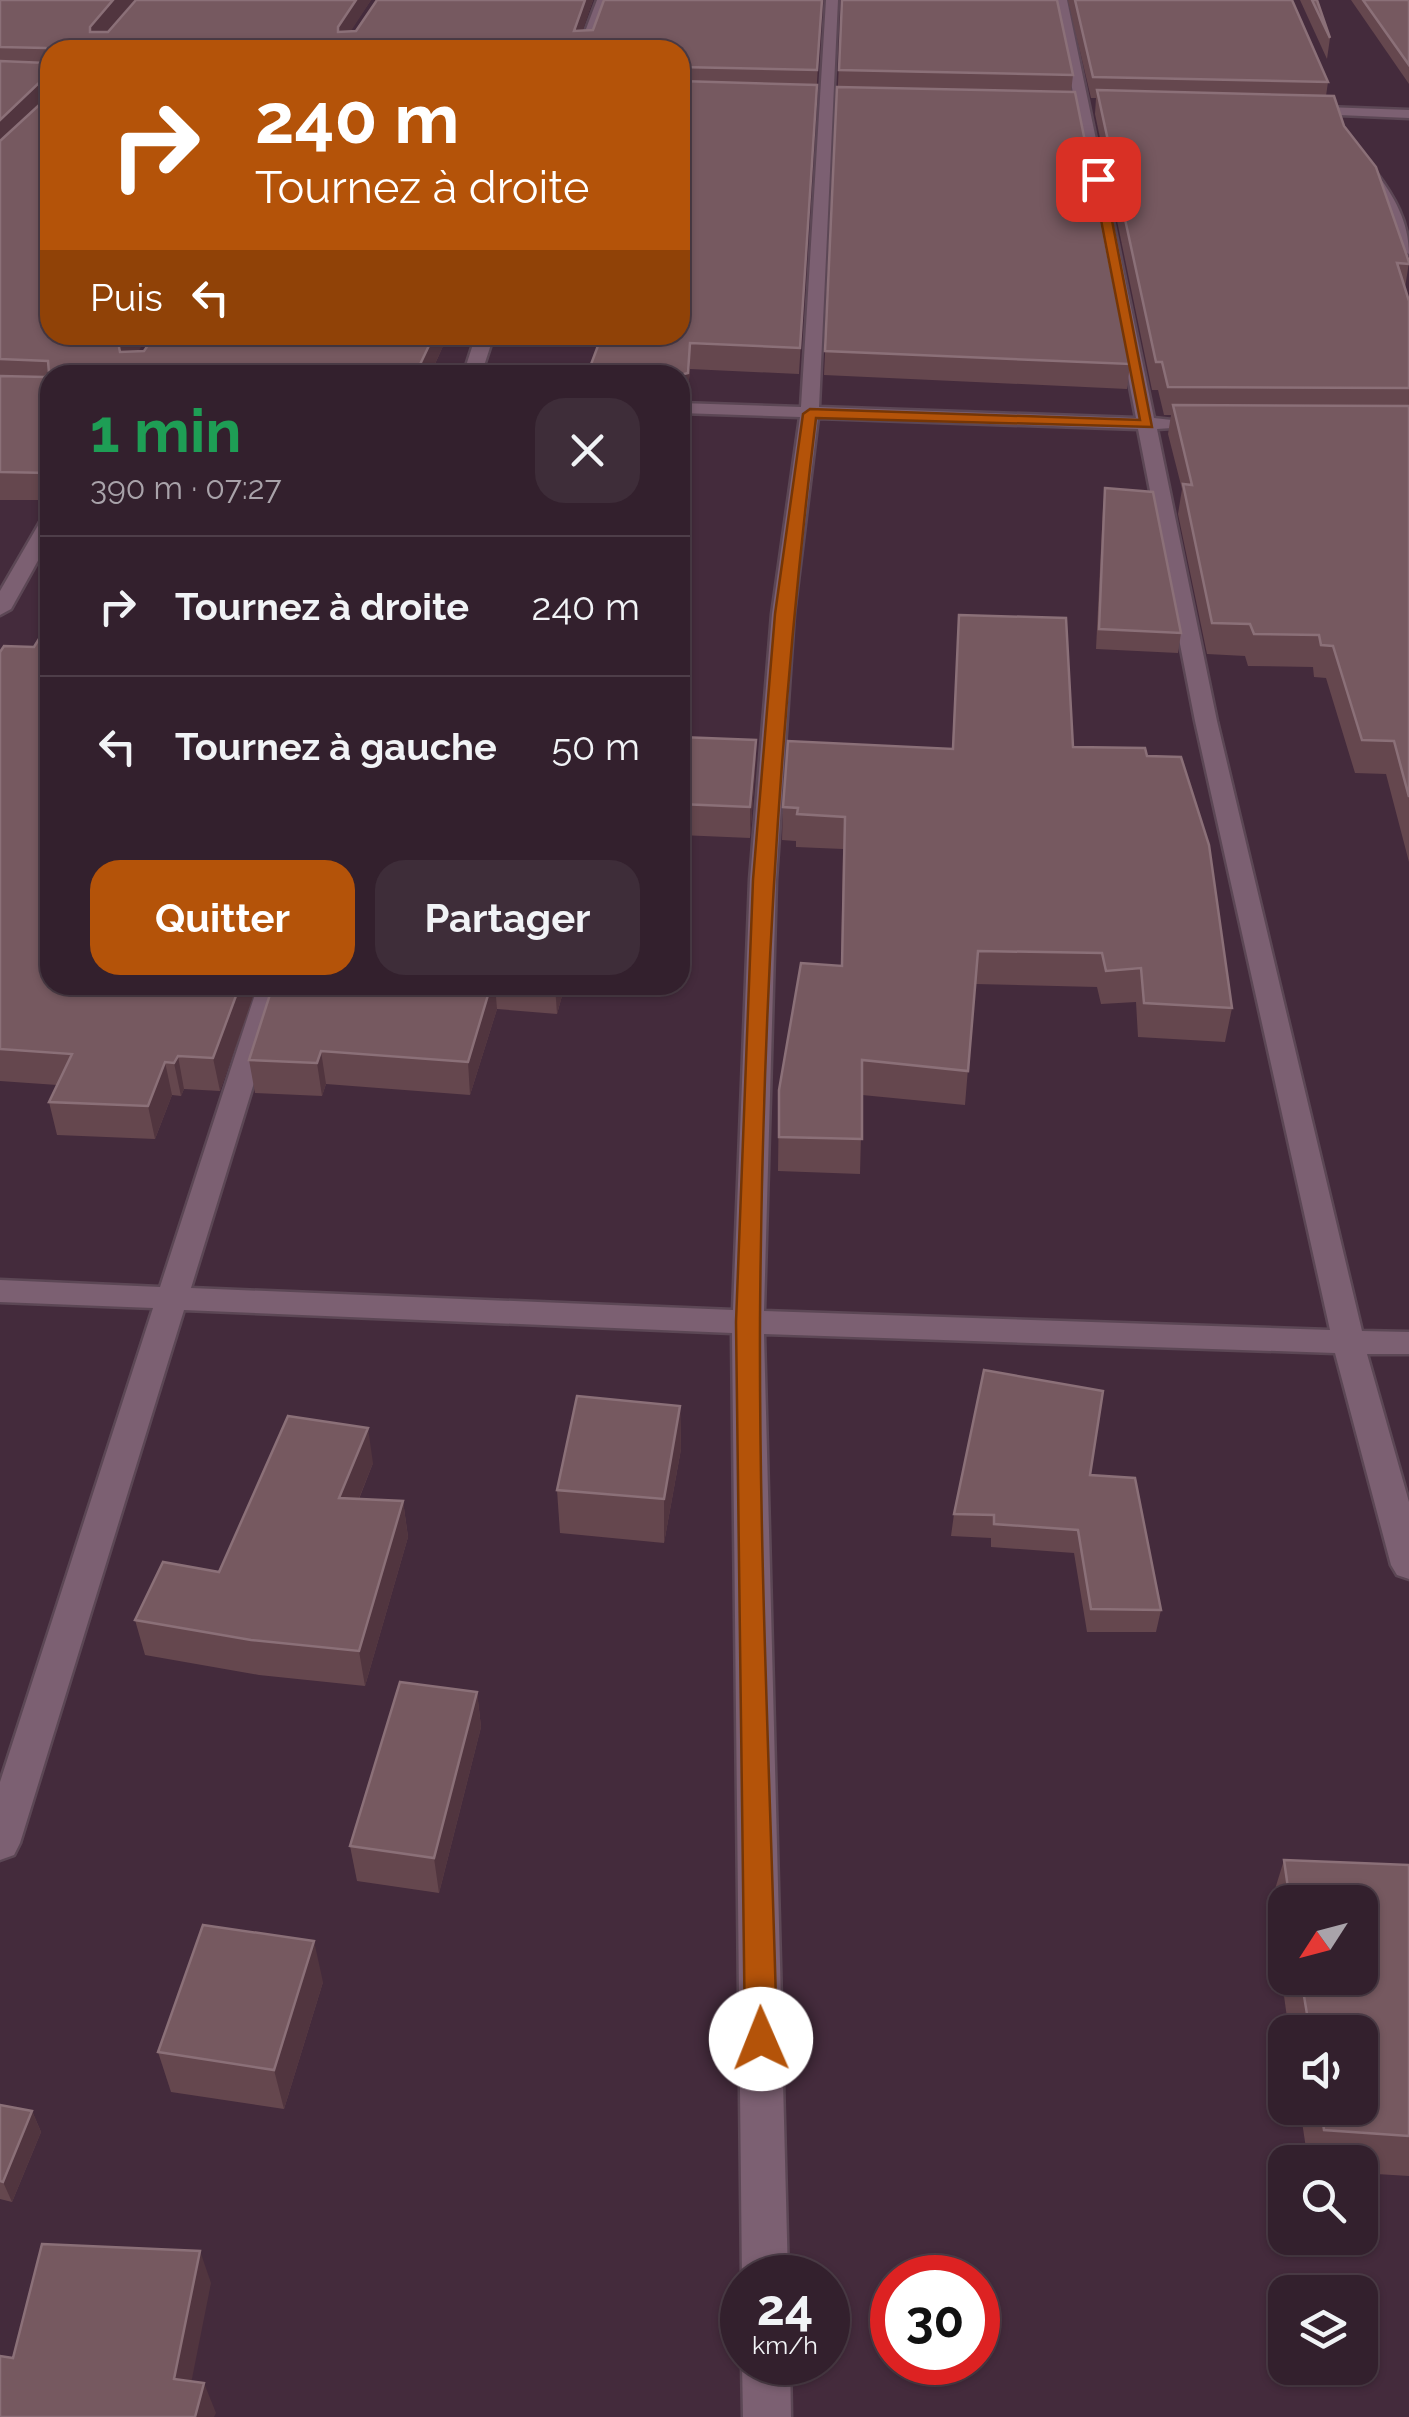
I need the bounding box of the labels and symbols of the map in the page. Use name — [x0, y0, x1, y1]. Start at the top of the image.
pin — [1056, 137, 1141, 222]
north arrow — [1268, 1885, 1378, 1995]
position arrow — [709, 1987, 813, 2091]
speed limit sign: 30 — [870, 2255, 1000, 2385]

